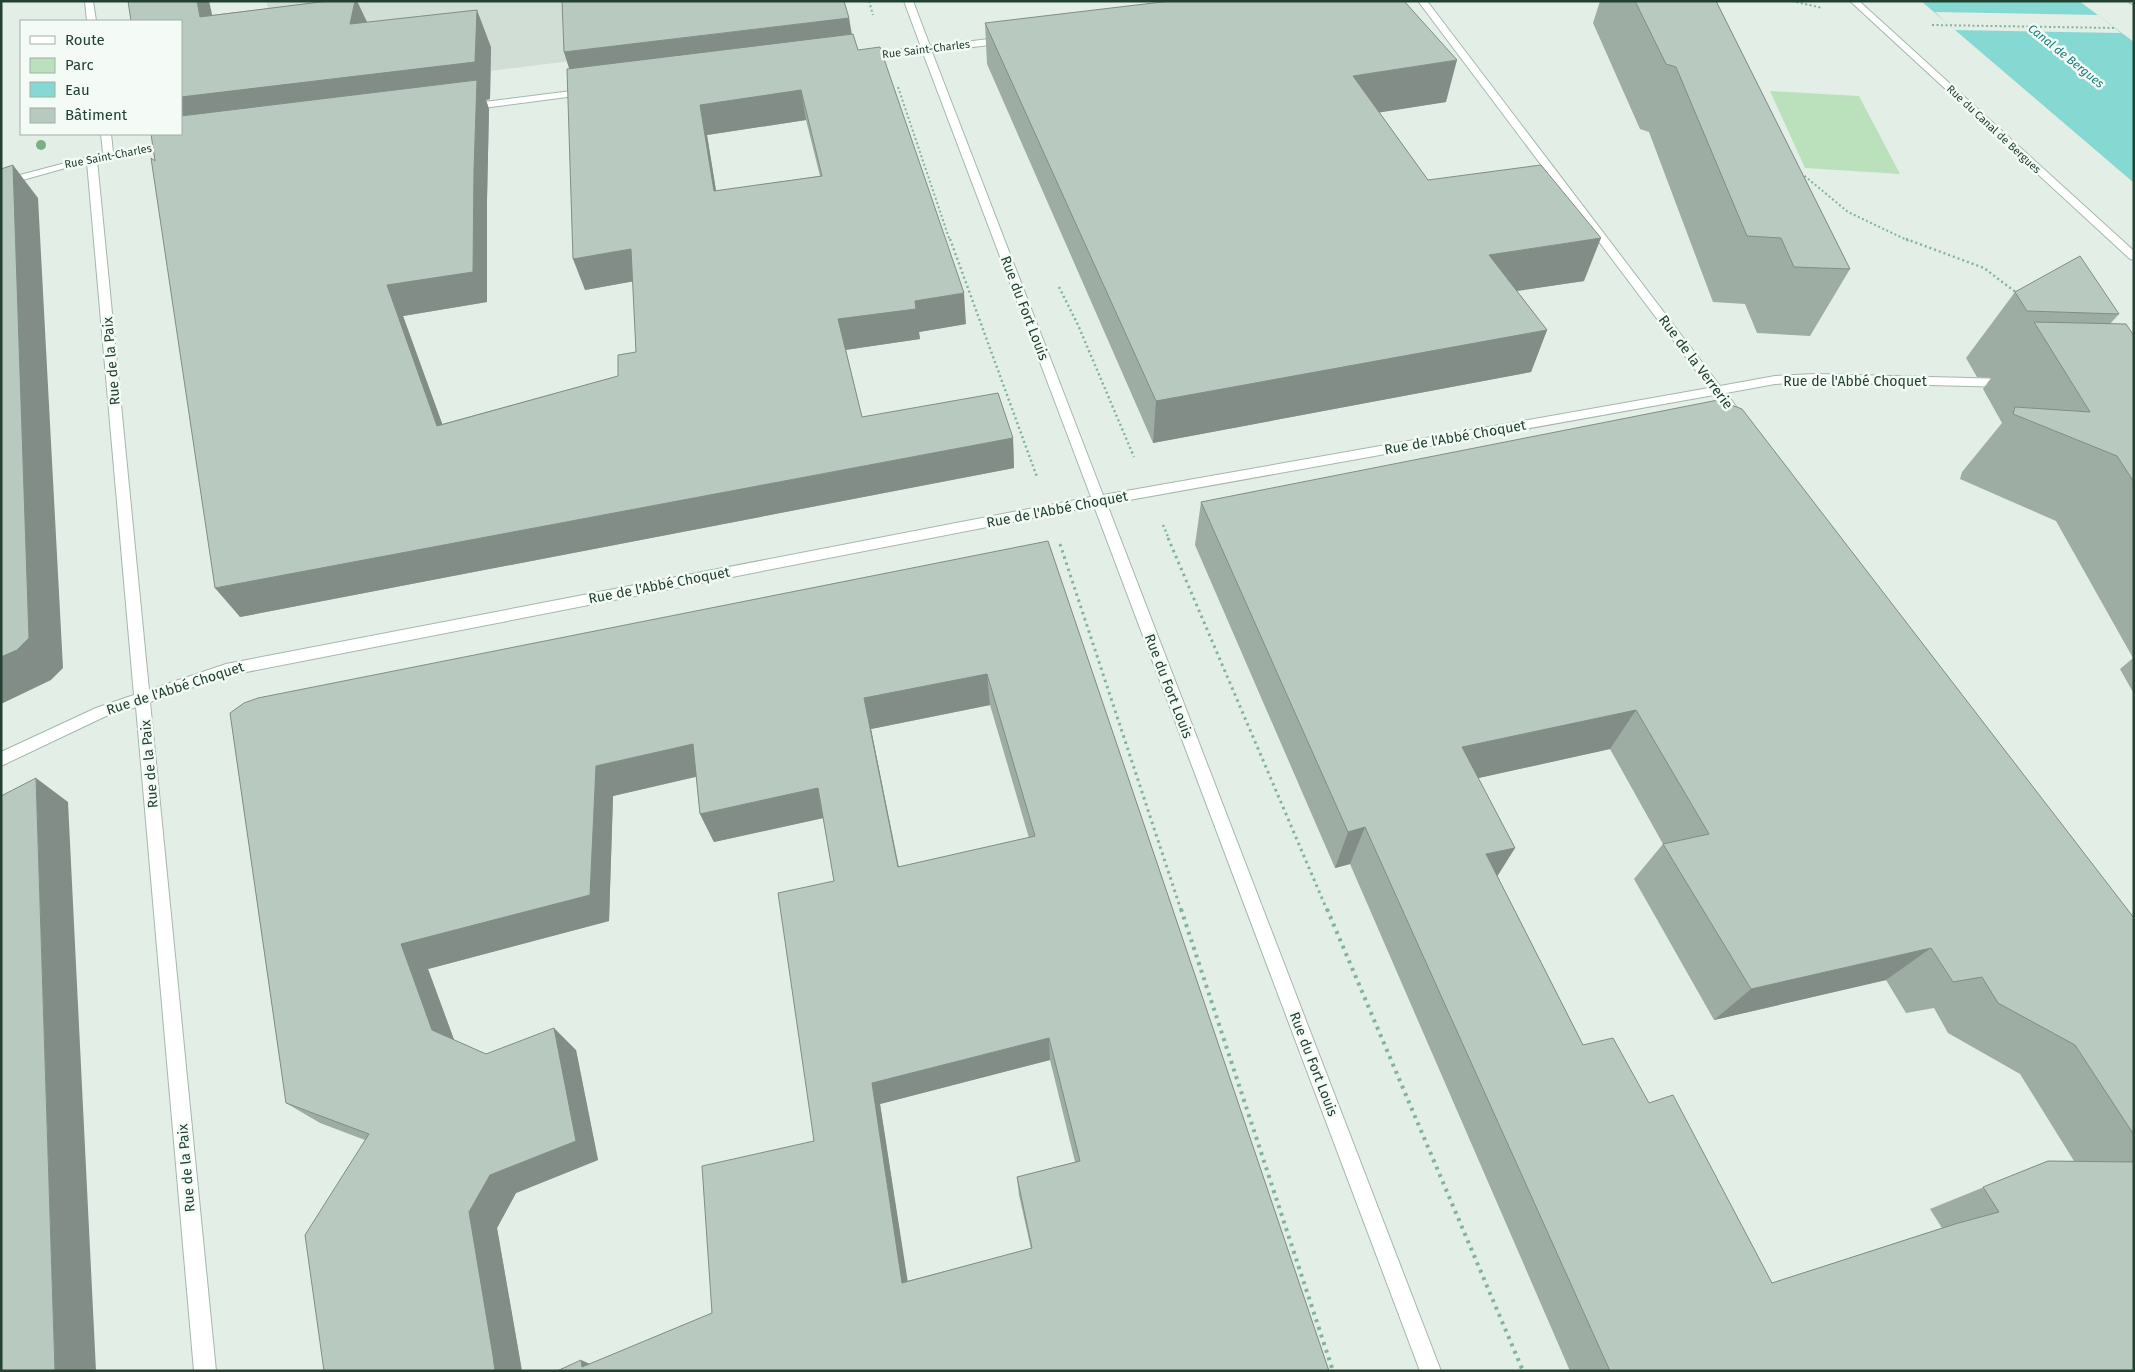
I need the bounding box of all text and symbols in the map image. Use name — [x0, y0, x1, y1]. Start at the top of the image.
legend — [20, 20, 182, 135]
water label: Canal de Bergues — [2025, 21, 2107, 91]
text: Route — [65, 31, 105, 49]
street label: Rue Saint-Charles — [881, 38, 971, 61]
text: Parc — [65, 56, 94, 74]
text: Eau — [65, 81, 90, 99]
street label: Rue du Canal de Bergues — [1944, 82, 2043, 176]
text: Bâtiment — [65, 106, 128, 124]
street label: Rue Saint-Charles — [63, 142, 153, 171]
street label: Rue du Fort Louis — [997, 254, 1052, 363]
street label: Rue de la Verrerie — [1655, 312, 1736, 413]
street label: Rue de la Paix — [99, 316, 124, 406]
street label: Rue de l'Abbé Choquet — [1783, 373, 1928, 390]
street label: Rue de l'Abbé Choquet — [1383, 417, 1528, 458]
street label: Rue de l'Abbé Choquet — [985, 487, 1130, 532]
street label: Rue de l'Abbé Choquet — [587, 563, 732, 608]
street label: Rue du Fort Louis — [1141, 632, 1196, 741]
street label: Rue de l'Abbé Choquet — [104, 658, 247, 719]
street label: Rue de la Paix — [137, 719, 162, 809]
street label: Rue du Fort Louis — [1286, 1010, 1341, 1119]
street label: Rue de la Paix — [174, 1123, 199, 1213]

